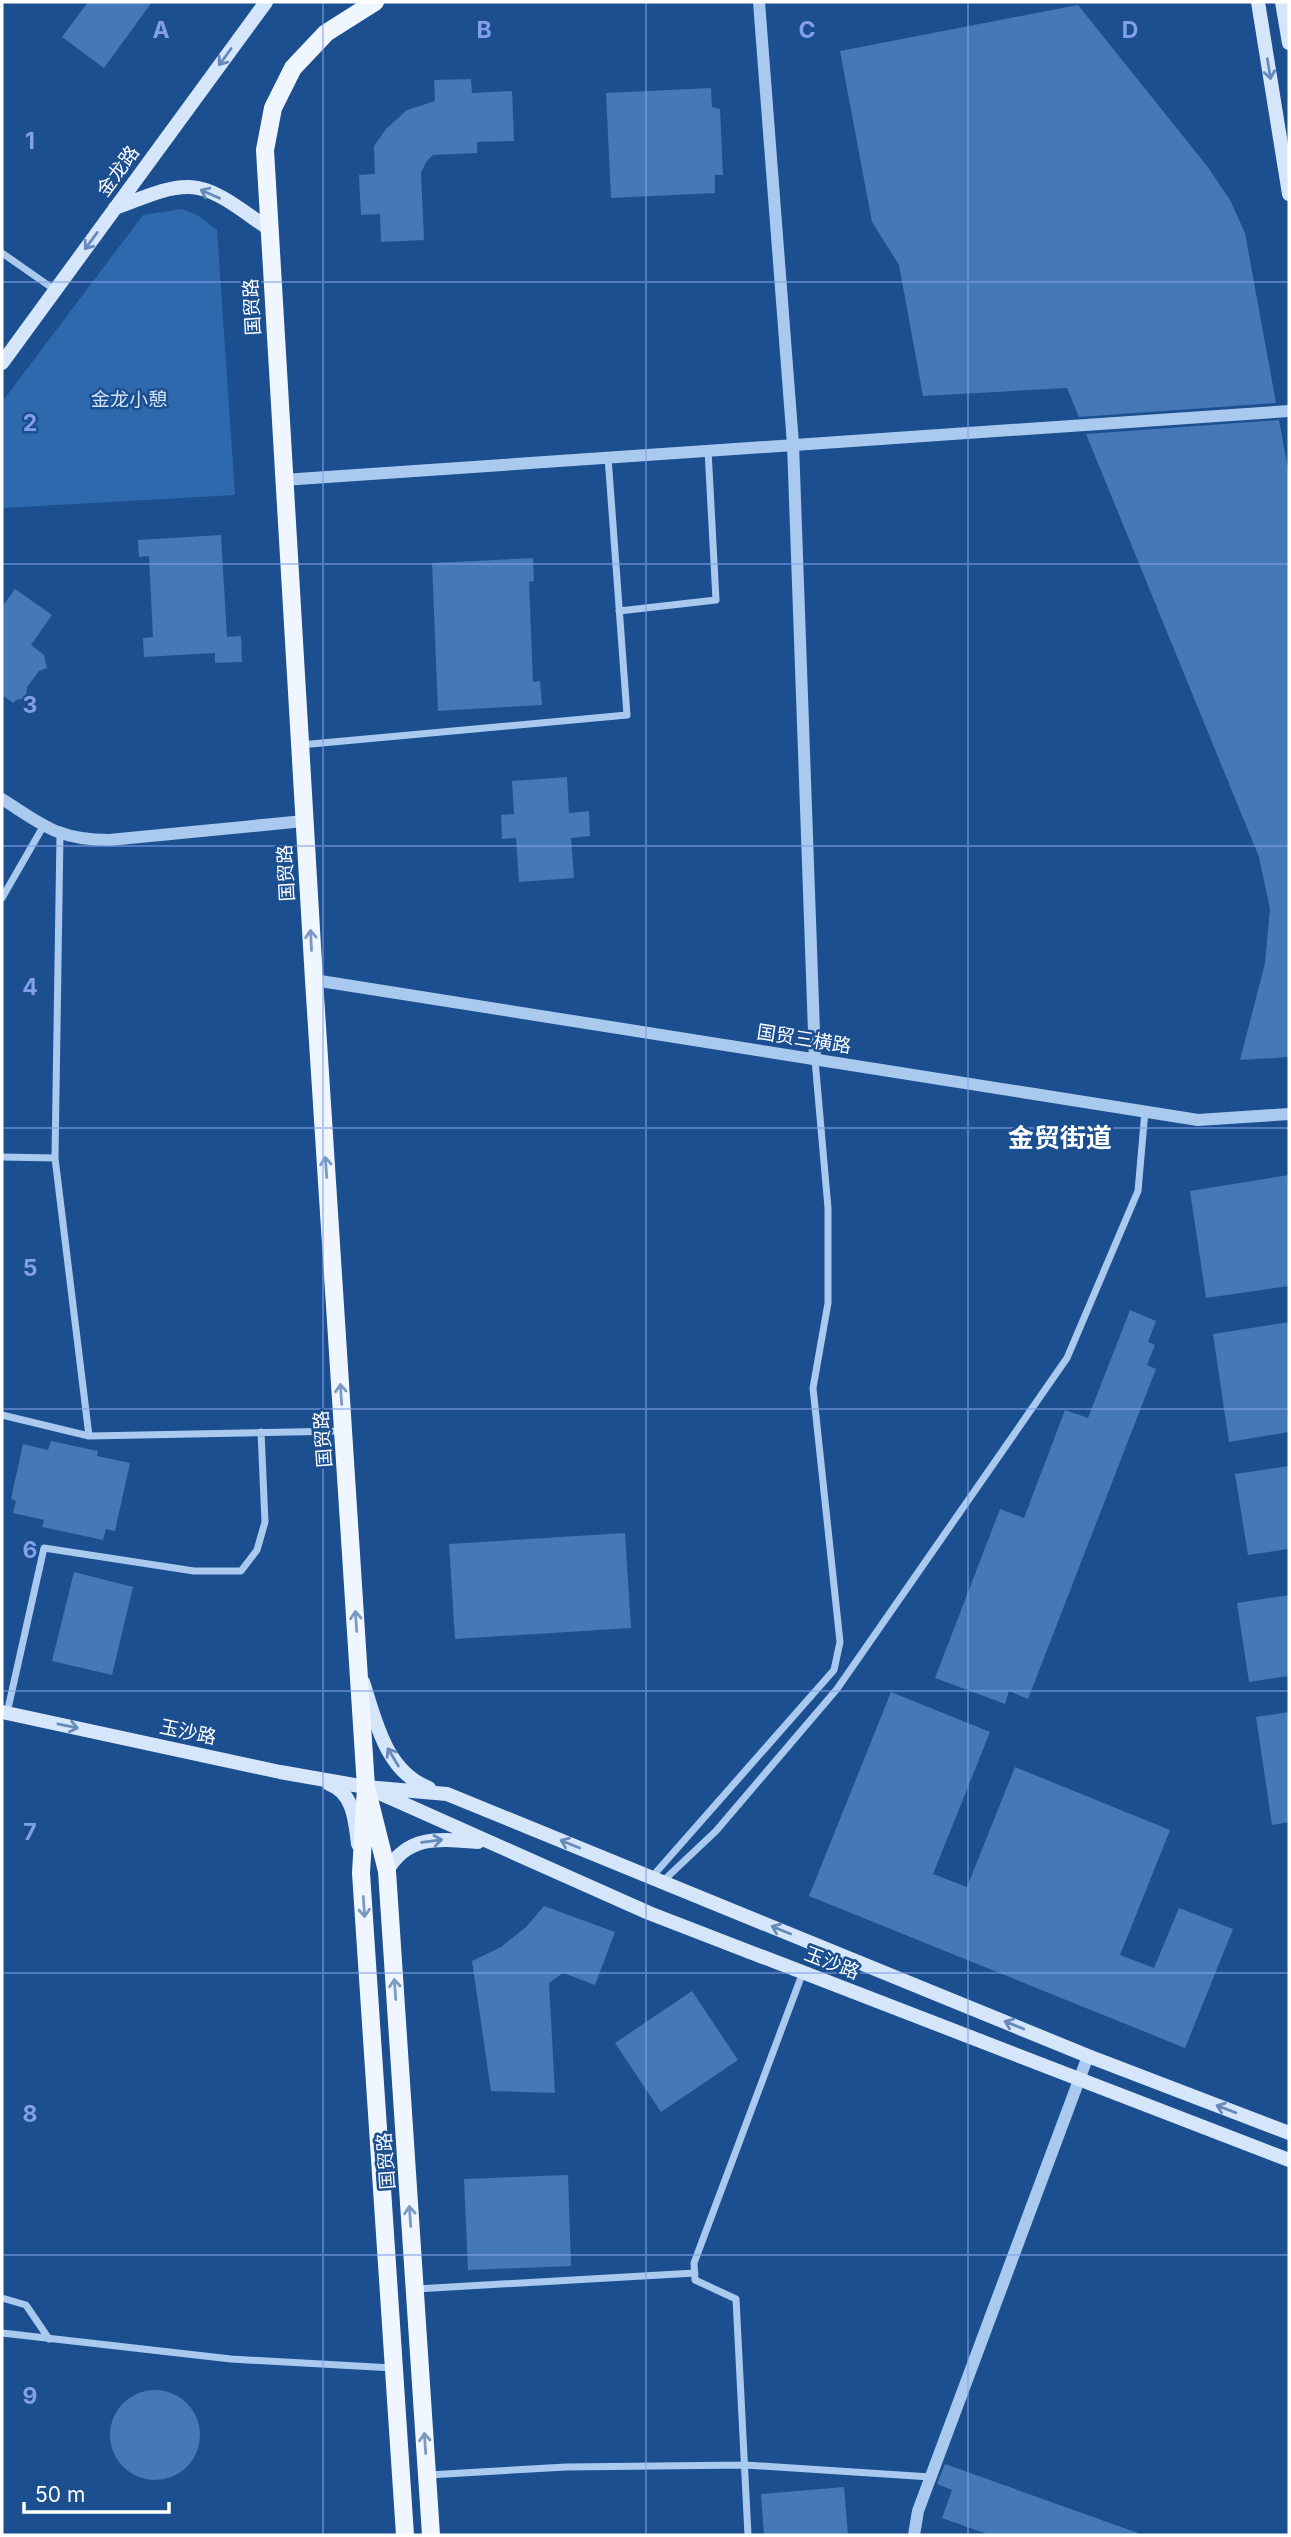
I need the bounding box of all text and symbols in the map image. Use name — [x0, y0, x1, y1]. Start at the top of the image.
text: A — [152, 16, 170, 44]
text: B — [476, 16, 492, 44]
text: C — [798, 16, 816, 44]
text: D — [1122, 16, 1138, 44]
one-way arrow — [218, 47, 233, 66]
one-way arrow — [1263, 57, 1276, 80]
text: 1 — [25, 127, 35, 155]
street label: 金龙路 — [92, 141, 144, 201]
one-way arrow — [200, 186, 221, 199]
one-way arrow — [84, 231, 99, 249]
street label: 国贸路 — [239, 278, 265, 336]
park label: 金龙小憩 — [91, 388, 167, 411]
text: 2 — [23, 409, 37, 437]
text: 3 — [23, 691, 37, 719]
street label: 国贸路 — [273, 844, 299, 902]
one-way arrow — [304, 929, 317, 951]
text: 4 — [22, 973, 38, 1001]
street label: 国贸三横路 — [755, 1020, 853, 1058]
district label: 金贸街道 — [1008, 1122, 1112, 1153]
one-way arrow — [319, 1156, 332, 1178]
text: 5 — [23, 1254, 37, 1282]
one-way arrow — [334, 1383, 347, 1405]
street label: 国贸路 — [310, 1410, 336, 1468]
text: 6 — [23, 1536, 37, 1564]
one-way arrow — [349, 1609, 362, 1632]
street label: 玉沙路 — [158, 1715, 218, 1749]
one-way arrow — [56, 1720, 79, 1733]
one-way arrow — [385, 1748, 399, 1768]
text: 7 — [23, 1818, 37, 1846]
one-way arrow — [420, 1835, 443, 1848]
one-way arrow — [559, 1837, 581, 1850]
one-way arrow — [357, 1895, 370, 1918]
one-way arrow — [770, 1923, 792, 1936]
street label: 玉沙路 — [801, 1942, 863, 1984]
one-way arrow — [388, 1978, 401, 2000]
one-way arrow — [1004, 2018, 1025, 2031]
text: 8 — [23, 2100, 37, 2128]
one-way arrow — [1215, 2101, 1237, 2114]
street label: 国贸路 — [373, 2132, 399, 2190]
one-way arrow — [403, 2205, 416, 2227]
text: 9 — [23, 2382, 37, 2410]
one-way arrow — [418, 2432, 431, 2454]
scale bar — [24, 2470, 170, 2514]
text: 50 m — [35, 2482, 85, 2507]

